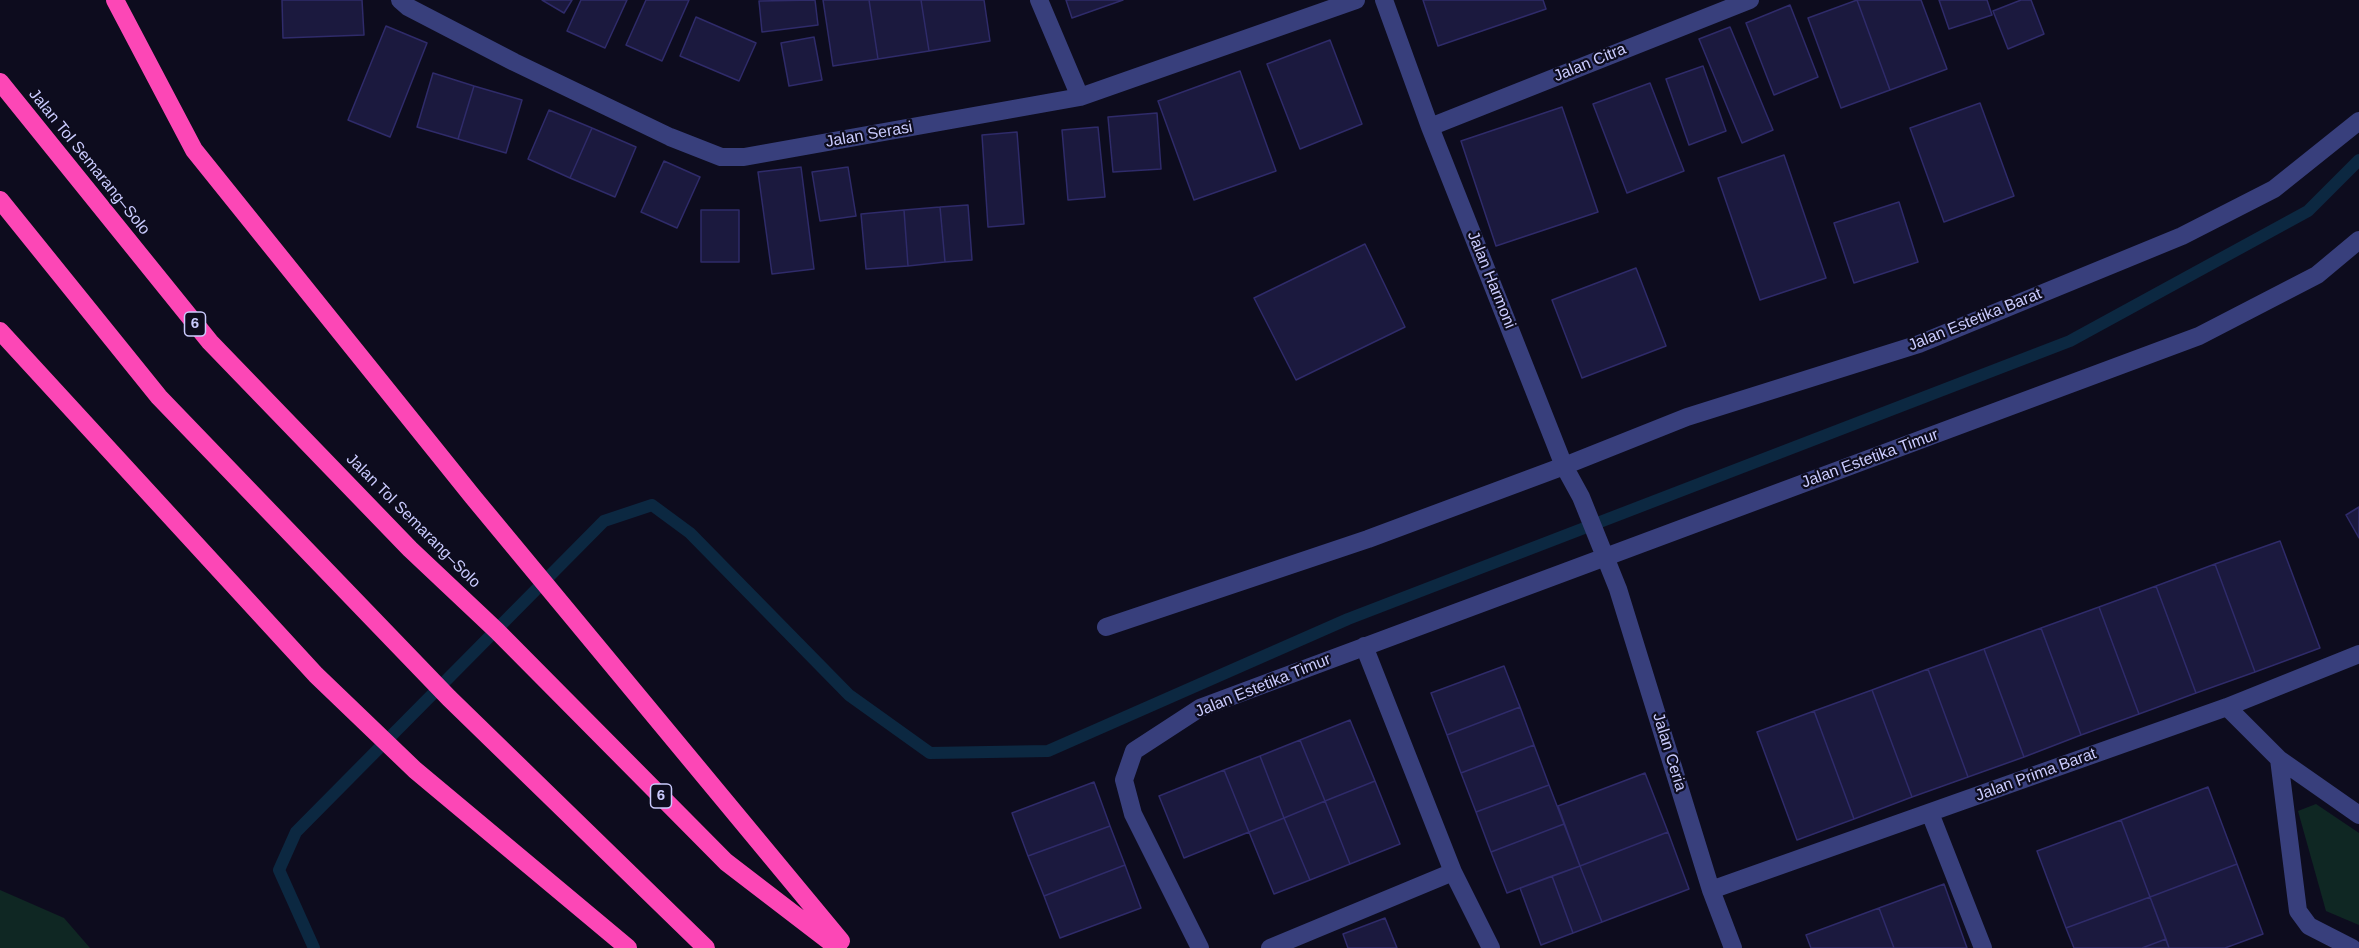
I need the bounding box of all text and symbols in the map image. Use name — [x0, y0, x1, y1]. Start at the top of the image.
street label: Jalan Citra — [1551, 40, 1629, 86]
street label: Jalan Tol Semarang–Solo — [24, 85, 154, 239]
street label: Jalan Serasi — [824, 118, 914, 152]
street label: Jalan Harmoni — [1463, 229, 1519, 331]
street label: Jalan Estetika Barat — [1905, 284, 2045, 356]
road number: 6 — [184, 312, 206, 336]
street label: Jalan Estetika Timur — [1799, 425, 1941, 493]
street label: Jalan Tol Semarang–Solo — [342, 450, 484, 592]
street label: Jalan Estetika Timur — [1192, 650, 1334, 722]
street label: Jalan Ceria — [1648, 710, 1690, 794]
street label: Jalan Prima Barat — [1973, 744, 2099, 806]
road number: 6 — [650, 784, 672, 808]

